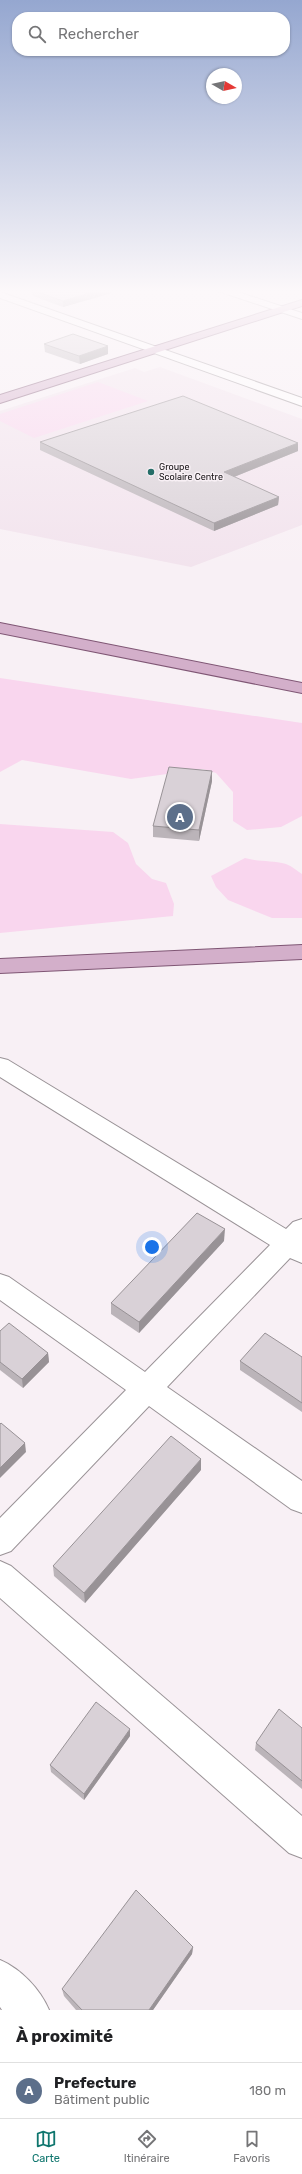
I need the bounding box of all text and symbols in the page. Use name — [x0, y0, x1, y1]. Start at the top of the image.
search box — [12, 12, 290, 56]
icon: search — [26, 23, 48, 45]
text: Rechercher — [58, 25, 139, 43]
north arrow — [206, 68, 242, 104]
place label: Groupe Scolaire Centre — [159, 462, 223, 482]
marker: Groupe Scolaire Centre — [146, 467, 156, 477]
pin: A — [167, 802, 193, 832]
your location — [142, 1237, 162, 1257]
text: À proximité — [16, 2026, 113, 2046]
text: Prefecture — [54, 2074, 136, 2092]
text: A — [24, 2083, 34, 2098]
text: 180 m — [249, 2083, 286, 2098]
text: Bâtiment public — [54, 2092, 150, 2107]
tab: Carte — [32, 2128, 60, 2165]
tab: Itinéraire — [124, 2128, 170, 2165]
tab: Favoris — [233, 2128, 270, 2165]

